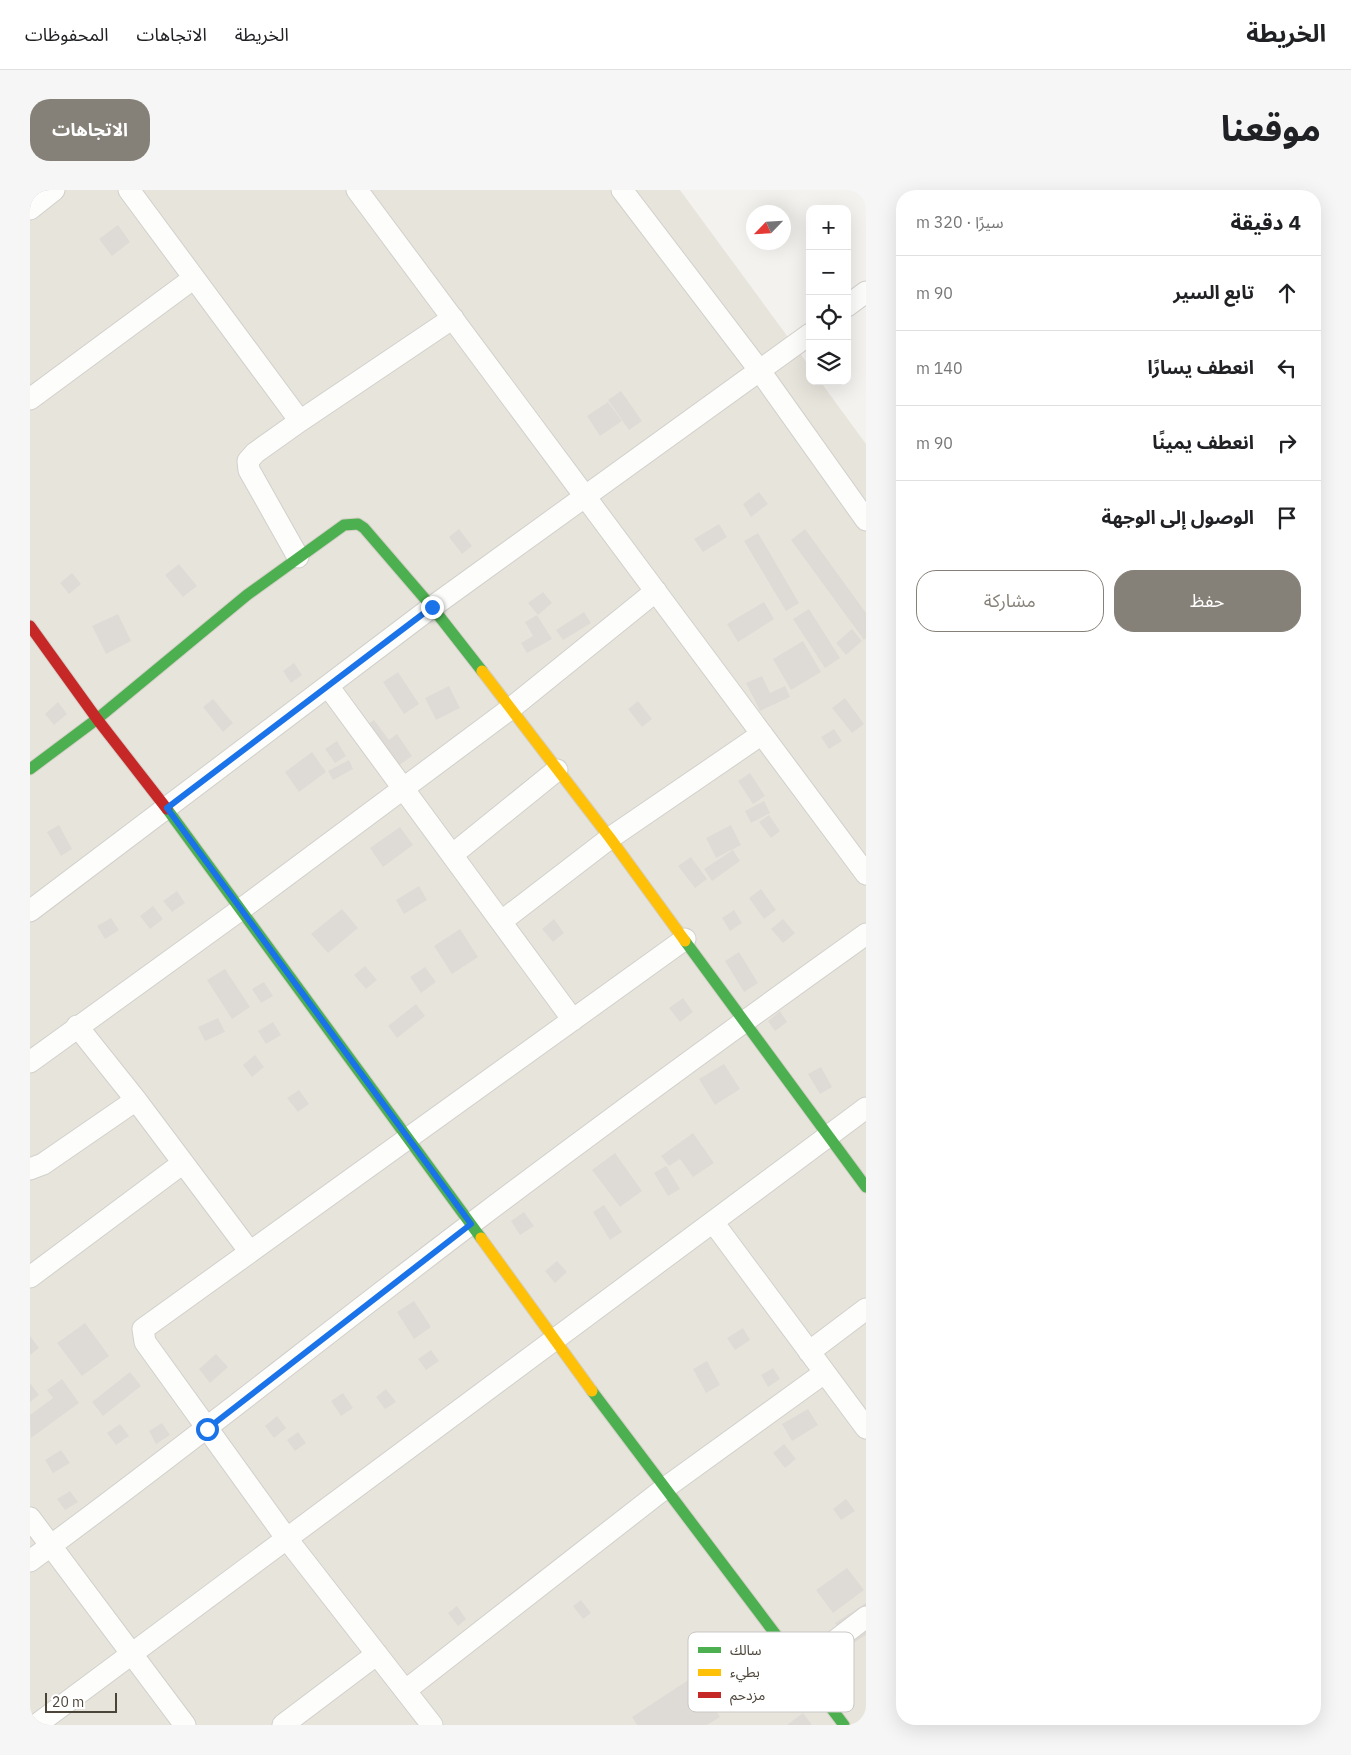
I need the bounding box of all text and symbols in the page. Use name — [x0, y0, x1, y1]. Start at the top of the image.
text: الخريطة — [1246, 17, 1326, 49]
text: المحفوظات — [25, 23, 109, 46]
text: الاتجاهات — [137, 23, 207, 46]
text: الخريطة — [235, 23, 289, 46]
button: الاتجاهات — [30, 99, 150, 161]
text: موقعنا — [1221, 105, 1321, 151]
north arrow — [746, 205, 791, 250]
map controls — [806, 205, 851, 385]
button: + — [806, 205, 851, 250]
text: 4 دقيقة — [1231, 208, 1301, 236]
text: سيرًا · 320 m — [916, 212, 1004, 232]
button: − — [806, 250, 851, 295]
icon: ahead — [1273, 279, 1301, 307]
text: تابع السير — [1173, 280, 1254, 304]
text: 90 m — [916, 283, 953, 303]
button: locate — [806, 295, 851, 340]
button: layers — [806, 340, 851, 385]
icon: left — [1273, 354, 1301, 382]
text: انعطف يسارًا — [1147, 355, 1254, 379]
text: 140 m — [916, 358, 963, 378]
icon: right — [1273, 429, 1301, 457]
text: انعطف يمينًا — [1152, 430, 1254, 454]
text: 90 m — [916, 433, 953, 453]
icon: arrive — [1273, 504, 1301, 532]
text: الوصول إلى الوجهة — [1102, 505, 1254, 529]
button: مشاركة — [916, 570, 1104, 632]
button: حفظ — [1114, 570, 1301, 632]
route end — [421, 596, 444, 619]
route start — [196, 1418, 219, 1441]
legend — [688, 1632, 854, 1712]
text: سالك — [730, 1641, 762, 1659]
text: بطيء — [730, 1663, 760, 1683]
text: مزدحم — [730, 1686, 765, 1706]
scale bar — [45, 1690, 118, 1713]
text: 20 m — [52, 1693, 84, 1711]

